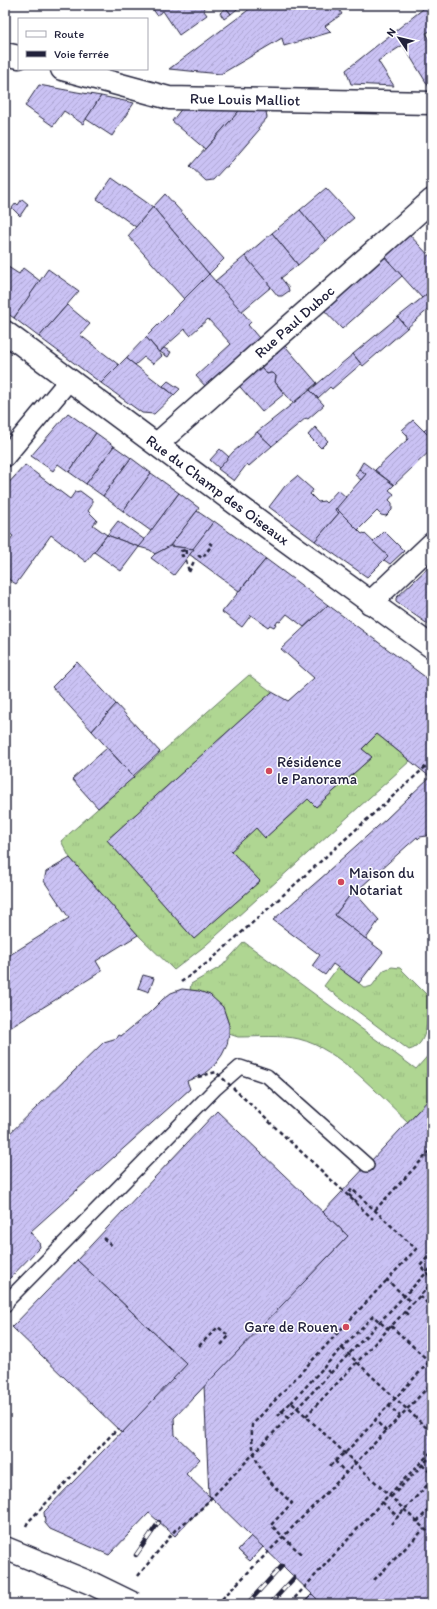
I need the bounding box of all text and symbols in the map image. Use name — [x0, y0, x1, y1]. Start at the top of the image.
legend — [18, 18, 148, 70]
north arrow — [379, 18, 419, 58]
text: N — [384, 26, 399, 39]
text: Route — [54, 27, 84, 41]
text: Voie ferrée — [54, 47, 109, 61]
street label: Rue Louis Malliot — [190, 89, 301, 110]
street label: Rue Paul Duboc — [251, 282, 338, 362]
street label: Rue du Champ des Oiseaux — [143, 431, 293, 549]
place label: Résidence le Panorama — [277, 753, 358, 788]
marker: Résidence le Panorama — [264, 766, 274, 776]
place label: Maison du Notariat — [349, 864, 415, 899]
marker: Maison du Notariat — [336, 877, 346, 887]
place label: Gare de Rouen — [244, 1318, 339, 1336]
marker: Gare de Rouen — [341, 1322, 351, 1332]

